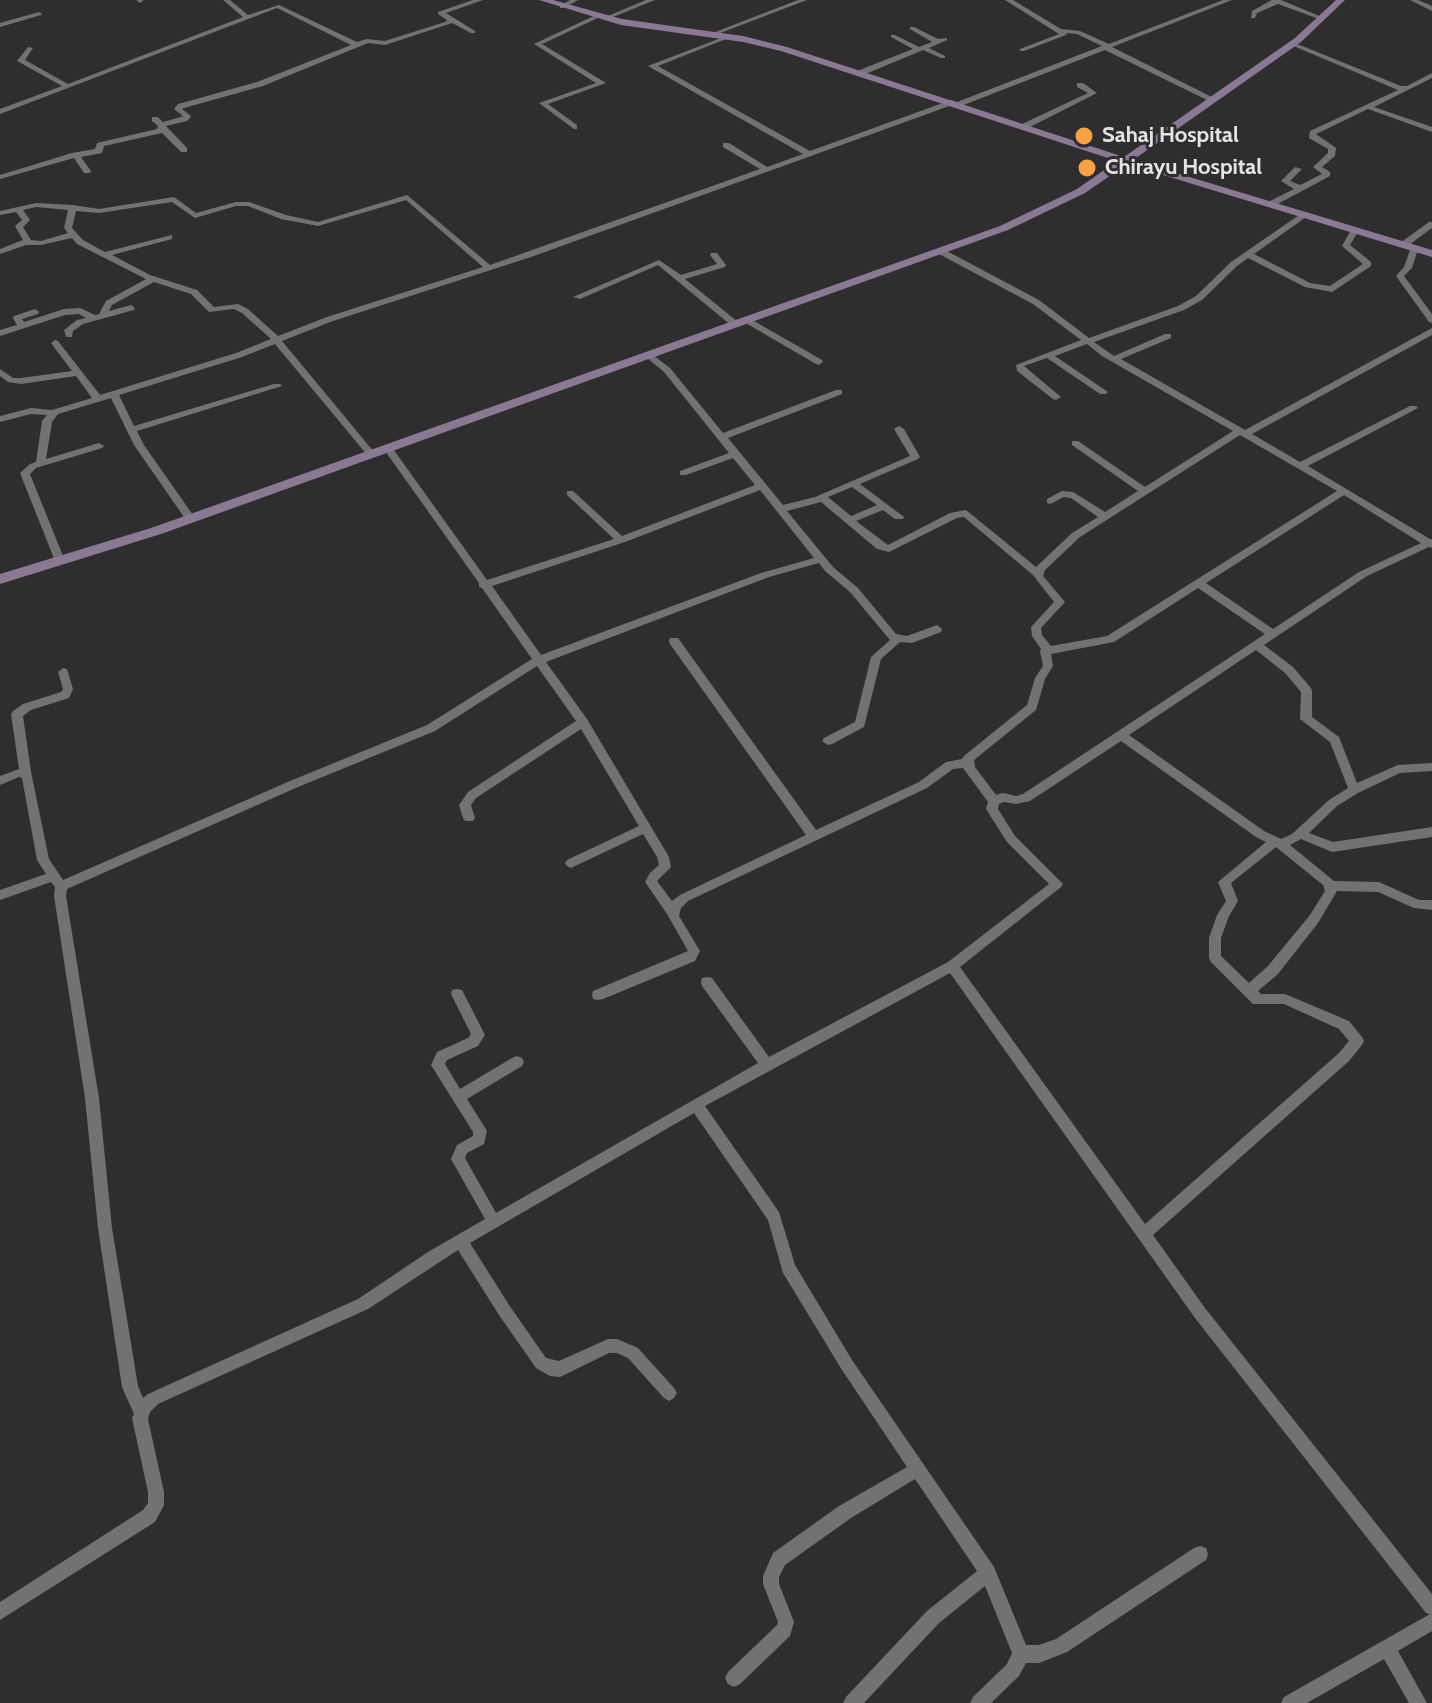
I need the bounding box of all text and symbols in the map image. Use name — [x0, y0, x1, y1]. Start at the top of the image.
place label: Sahaj Hospital — [1102, 123, 1239, 149]
marker: Sahaj Hospital — [1073, 125, 1095, 147]
place label: Chirayu Hospital — [1105, 155, 1262, 181]
marker: Chirayu Hospital — [1076, 157, 1098, 179]

